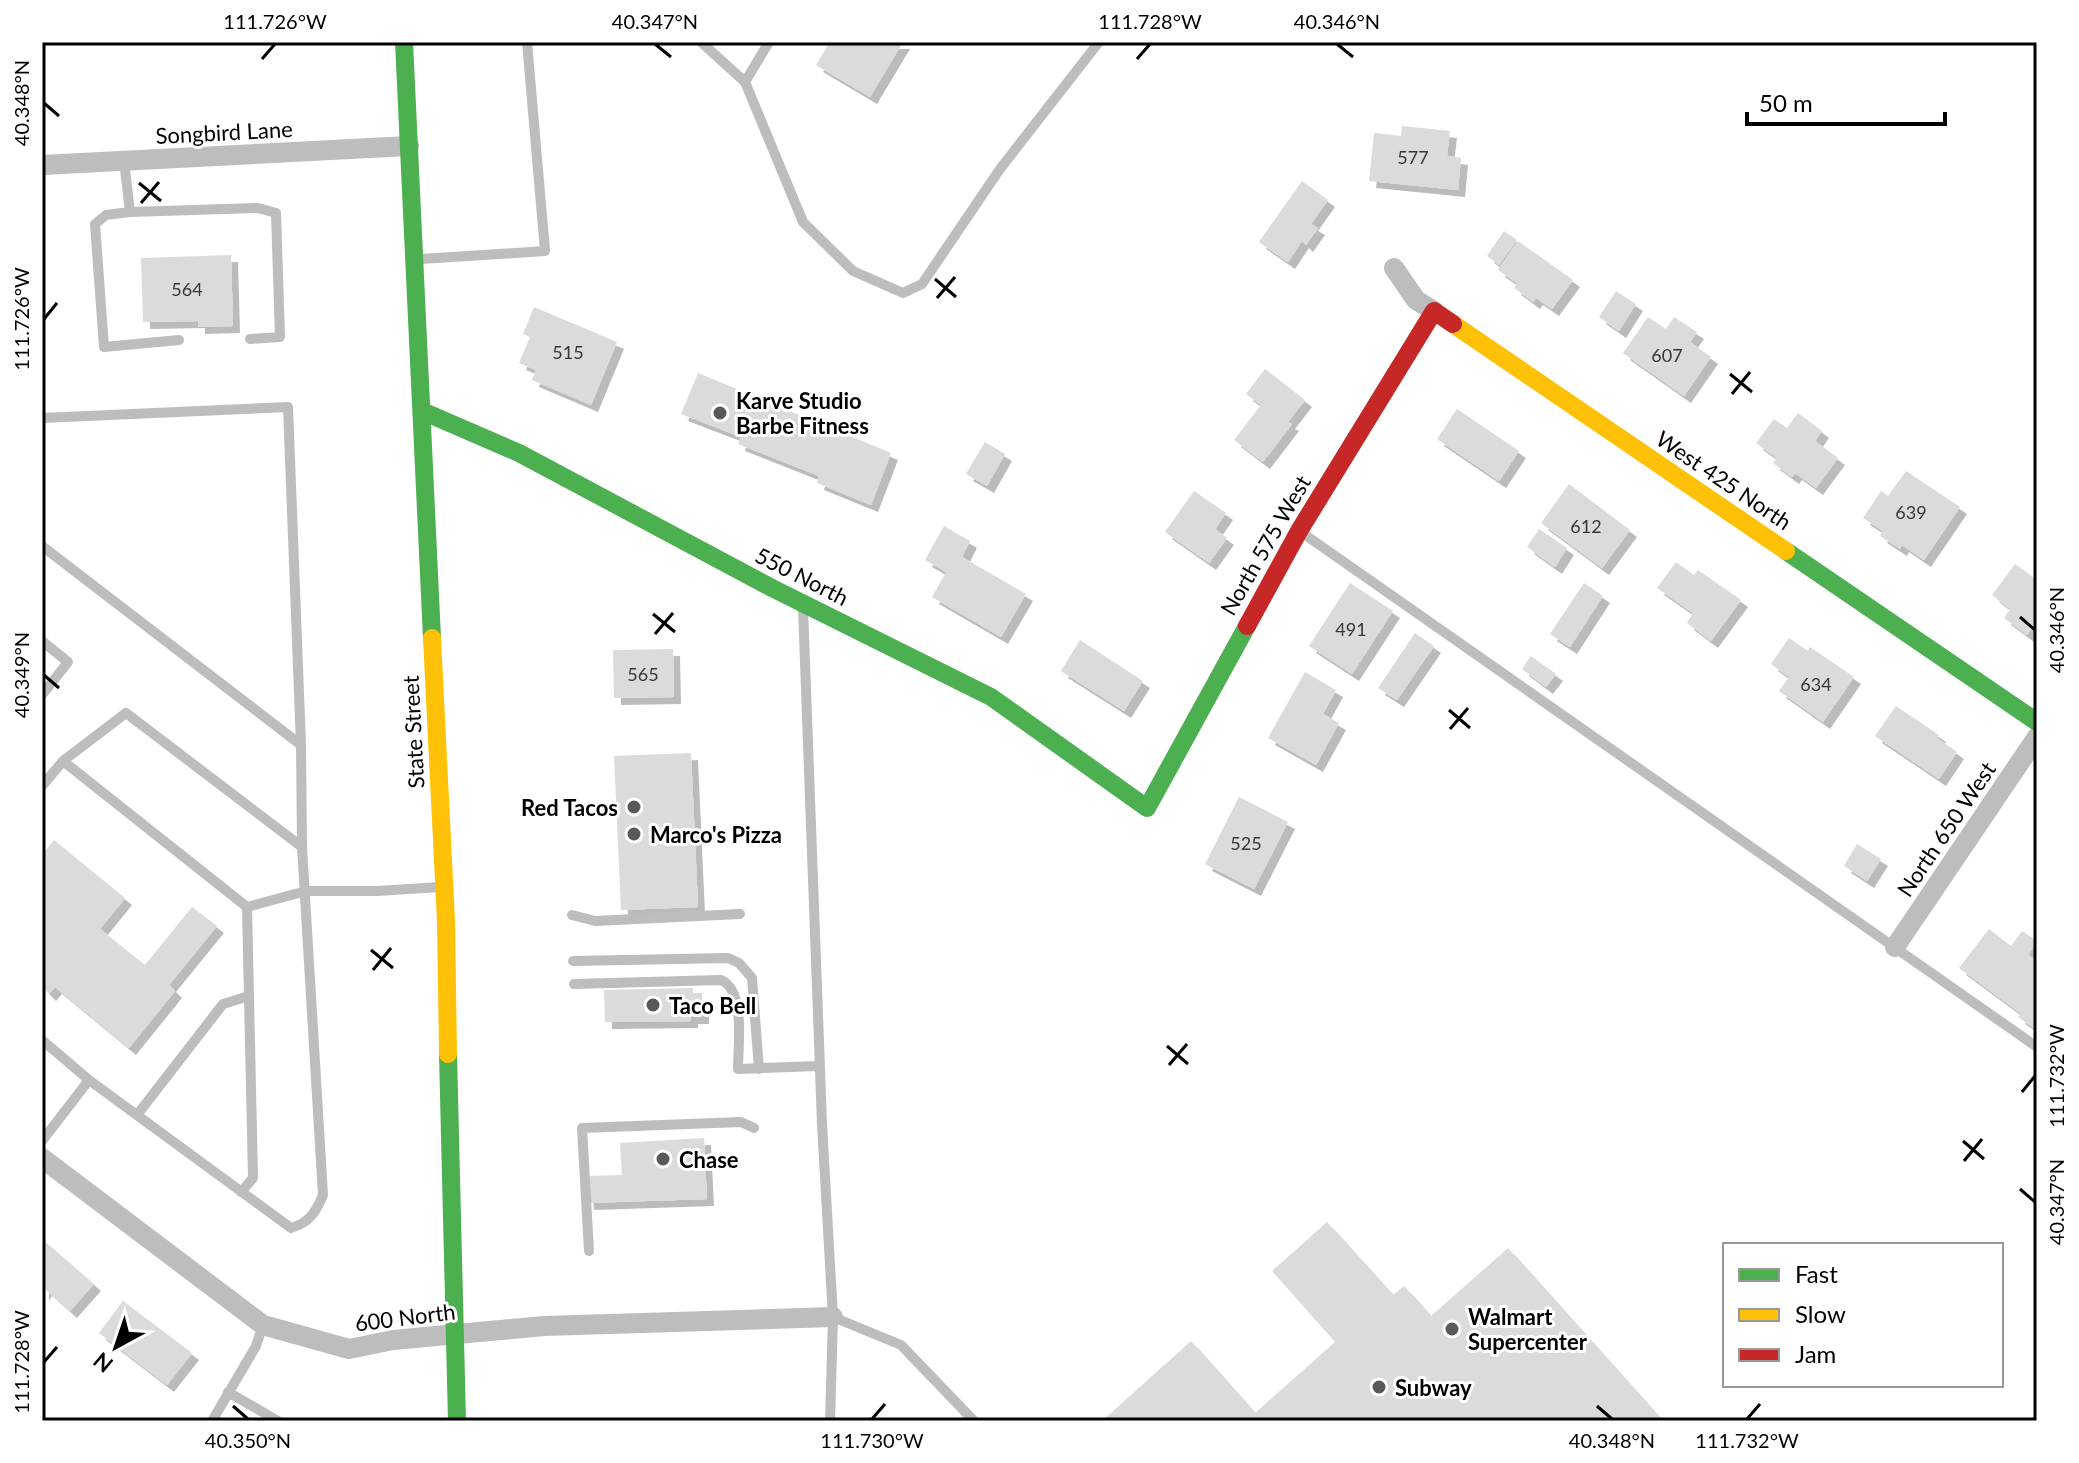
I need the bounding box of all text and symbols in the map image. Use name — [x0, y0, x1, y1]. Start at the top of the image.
text: 111.726°W — [223, 9, 327, 33]
text: 40.347°N — [612, 9, 698, 33]
text: 111.728°W — [1098, 9, 1202, 33]
text: 40.346°N — [1294, 9, 1380, 33]
text: 40.348°N — [9, 60, 33, 146]
scale bar — [1747, 76, 1945, 126]
text: 50 m — [1759, 88, 1813, 117]
street label: Songbird Lane — [155, 115, 293, 149]
house number: 577 — [1397, 146, 1429, 168]
text: 111.726°W — [9, 267, 33, 371]
house number: 564 — [171, 278, 203, 300]
house number: 515 — [552, 341, 584, 363]
house number: 607 — [1651, 344, 1683, 366]
place label: Karve Studio Barbe Fitness — [736, 387, 869, 439]
marker: Karve Studio Barbe Fitness — [711, 404, 729, 422]
street label: West 425 North — [1651, 425, 1797, 535]
street label: North 575 West — [1214, 470, 1316, 620]
house number: 639 — [1895, 501, 1927, 523]
house number: 612 — [1570, 515, 1602, 537]
street label: 550 North — [751, 541, 853, 611]
text: 40.346°N — [2044, 587, 2068, 673]
house number: 491 — [1335, 618, 1367, 640]
text: 40.349°N — [9, 632, 33, 718]
house number: 565 — [627, 663, 659, 685]
house number: 634 — [1800, 673, 1832, 695]
street label: State Street — [397, 675, 429, 789]
street label: North 650 West — [1891, 756, 2001, 902]
place label: Red Tacos — [521, 794, 618, 821]
marker: Red Tacos — [625, 798, 643, 816]
place label: Marco's Pizza — [650, 821, 782, 848]
marker: Marco's Pizza — [625, 825, 643, 843]
house number: 525 — [1230, 832, 1262, 854]
place label: Taco Bell — [669, 992, 756, 1019]
marker: Taco Bell — [644, 996, 662, 1014]
text: 111.732°W — [2044, 1024, 2068, 1128]
place label: Chase — [679, 1146, 739, 1173]
marker: Chase — [654, 1150, 672, 1168]
text: 40.347°N — [2044, 1159, 2068, 1245]
legend — [1723, 1243, 2003, 1387]
text: Fast — [1795, 1259, 1838, 1288]
street label: 600 North — [353, 1297, 457, 1337]
text: Slow — [1795, 1299, 1846, 1328]
place label: Walmart Supercenter — [1468, 1303, 1588, 1355]
north arrow — [76, 1307, 156, 1387]
text: 111.728°W — [9, 1310, 33, 1414]
marker: Walmart Supercenter — [1443, 1320, 1461, 1338]
text: Jam — [1795, 1339, 1836, 1368]
text: N — [88, 1347, 118, 1378]
place label: Subway — [1395, 1374, 1472, 1401]
marker: Subway — [1370, 1378, 1388, 1396]
text: 40.350°N — [205, 1428, 291, 1452]
text: 111.730°W — [820, 1428, 924, 1452]
text: 40.348°N — [1569, 1428, 1655, 1452]
text: 111.732°W — [1695, 1428, 1799, 1452]

